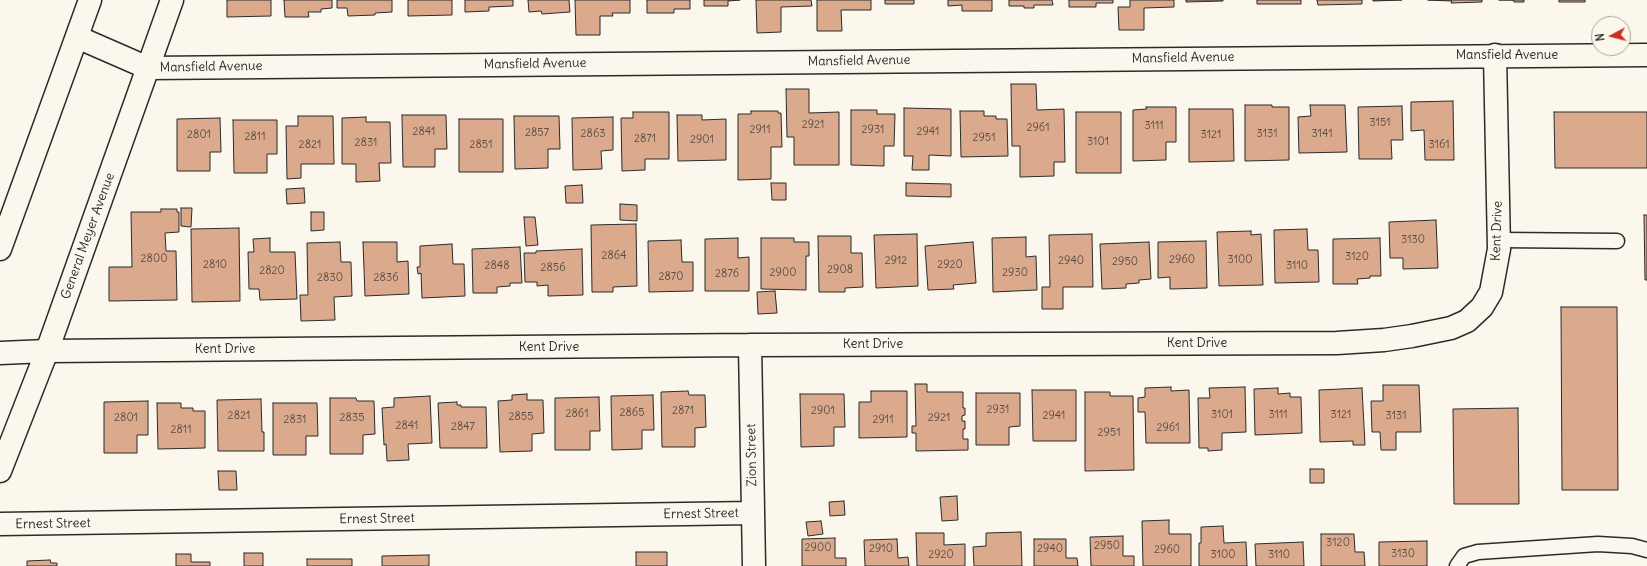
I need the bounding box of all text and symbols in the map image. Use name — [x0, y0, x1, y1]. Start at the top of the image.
north arrow — [1591, 16, 1631, 56]
text: N — [1593, 33, 1607, 42]
street label: Mansfield Avenue — [1456, 47, 1558, 63]
street label: Mansfield Avenue — [1132, 49, 1234, 67]
street label: Mansfield Avenue — [808, 52, 910, 70]
street label: Mansfield Avenue — [484, 55, 586, 73]
street label: Mansfield Avenue — [160, 58, 262, 76]
house number: 3151 — [1369, 116, 1391, 130]
house number: 2921 — [802, 118, 824, 132]
house number: 3111 — [1144, 119, 1164, 133]
house number: 2961 — [1026, 121, 1050, 135]
house number: 2911 — [749, 123, 771, 137]
house number: 2931 — [862, 123, 884, 137]
house number: 2841 — [413, 125, 435, 139]
house number: 2941 — [917, 125, 939, 139]
house number: 2857 — [525, 126, 549, 140]
house number: 2863 — [581, 127, 605, 141]
house number: 3131 — [1257, 127, 1277, 141]
house number: 3141 — [1311, 127, 1333, 141]
house number: 2801 — [187, 128, 211, 142]
house number: 3121 — [1201, 128, 1221, 142]
house number: 2811 — [244, 130, 266, 144]
house number: 2951 — [972, 131, 996, 145]
house number: 2871 — [634, 132, 656, 146]
house number: 2901 — [690, 133, 714, 147]
house number: 3101 — [1087, 135, 1109, 149]
house number: 2831 — [355, 136, 377, 150]
house number: 2821 — [299, 138, 321, 152]
house number: 2851 — [469, 138, 493, 152]
house number: 3161 — [1428, 138, 1450, 152]
street label: General Meyer Avenue — [58, 171, 118, 301]
street label: Kent Drive — [1488, 201, 1506, 261]
house number: 3130 — [1401, 233, 1425, 247]
house number: 2864 — [601, 249, 627, 263]
house number: 3120 — [1345, 250, 1369, 264]
house number: 2800 — [141, 252, 167, 266]
house number: 2960 — [1169, 253, 1195, 267]
house number: 3100 — [1228, 253, 1252, 267]
house number: 2912 — [885, 254, 907, 268]
house number: 2940 — [1058, 254, 1084, 268]
house number: 2950 — [1112, 255, 1138, 269]
house number: 2810 — [203, 258, 227, 272]
house number: 2920 — [937, 258, 963, 272]
house number: 2848 — [484, 259, 510, 273]
house number: 3110 — [1286, 259, 1308, 273]
house number: 2856 — [540, 261, 566, 275]
house number: 2908 — [827, 263, 853, 277]
house number: 2820 — [259, 264, 285, 278]
house number: 2900 — [770, 266, 796, 280]
house number: 2930 — [1002, 266, 1028, 280]
house number: 2876 — [715, 267, 739, 281]
house number: 2870 — [659, 270, 683, 284]
house number: 2830 — [317, 271, 343, 285]
house number: 2836 — [374, 271, 398, 285]
street label: Kent Drive — [1167, 335, 1227, 351]
street label: Kent Drive — [843, 336, 903, 352]
street label: Kent Drive — [519, 339, 579, 355]
street label: Kent Drive — [195, 341, 255, 357]
house number: 2931 — [987, 403, 1009, 417]
house number: 2871 — [672, 404, 694, 418]
house number: 2901 — [811, 404, 835, 418]
house number: 2865 — [619, 406, 645, 420]
house number: 2861 — [565, 407, 589, 421]
house number: 3101 — [1211, 408, 1233, 422]
house number: 3111 — [1268, 408, 1288, 422]
house number: 3121 — [1331, 408, 1351, 422]
house number: 2821 — [228, 409, 250, 423]
house number: 2941 — [1043, 409, 1065, 423]
house number: 3131 — [1386, 409, 1406, 423]
house number: 2855 — [508, 410, 534, 424]
house number: 2801 — [114, 411, 138, 425]
house number: 2835 — [340, 411, 364, 425]
house number: 2921 — [928, 411, 950, 425]
house number: 2831 — [284, 413, 306, 427]
house number: 2911 — [872, 413, 894, 427]
house number: 2841 — [396, 419, 418, 433]
house number: 2847 — [451, 420, 475, 434]
house number: 2961 — [1156, 421, 1180, 435]
house number: 2811 — [170, 423, 192, 437]
street label: Zion Street — [744, 423, 760, 487]
house number: 2951 — [1097, 426, 1121, 440]
street label: Ernest Street — [663, 506, 739, 522]
street label: Ernest Street — [339, 511, 415, 527]
street label: Ernest Street — [15, 516, 91, 532]
house number: 3120 — [1326, 536, 1350, 550]
house number: 2950 — [1094, 539, 1120, 553]
house number: 2900 — [805, 541, 831, 555]
house number: 2910 — [869, 542, 893, 556]
house number: 2940 — [1037, 542, 1063, 556]
house number: 2960 — [1154, 543, 1180, 557]
house number: 3130 — [1391, 547, 1415, 561]
house number: 2920 — [928, 548, 954, 562]
house number: 3100 — [1211, 548, 1235, 562]
house number: 3110 — [1268, 548, 1290, 562]

